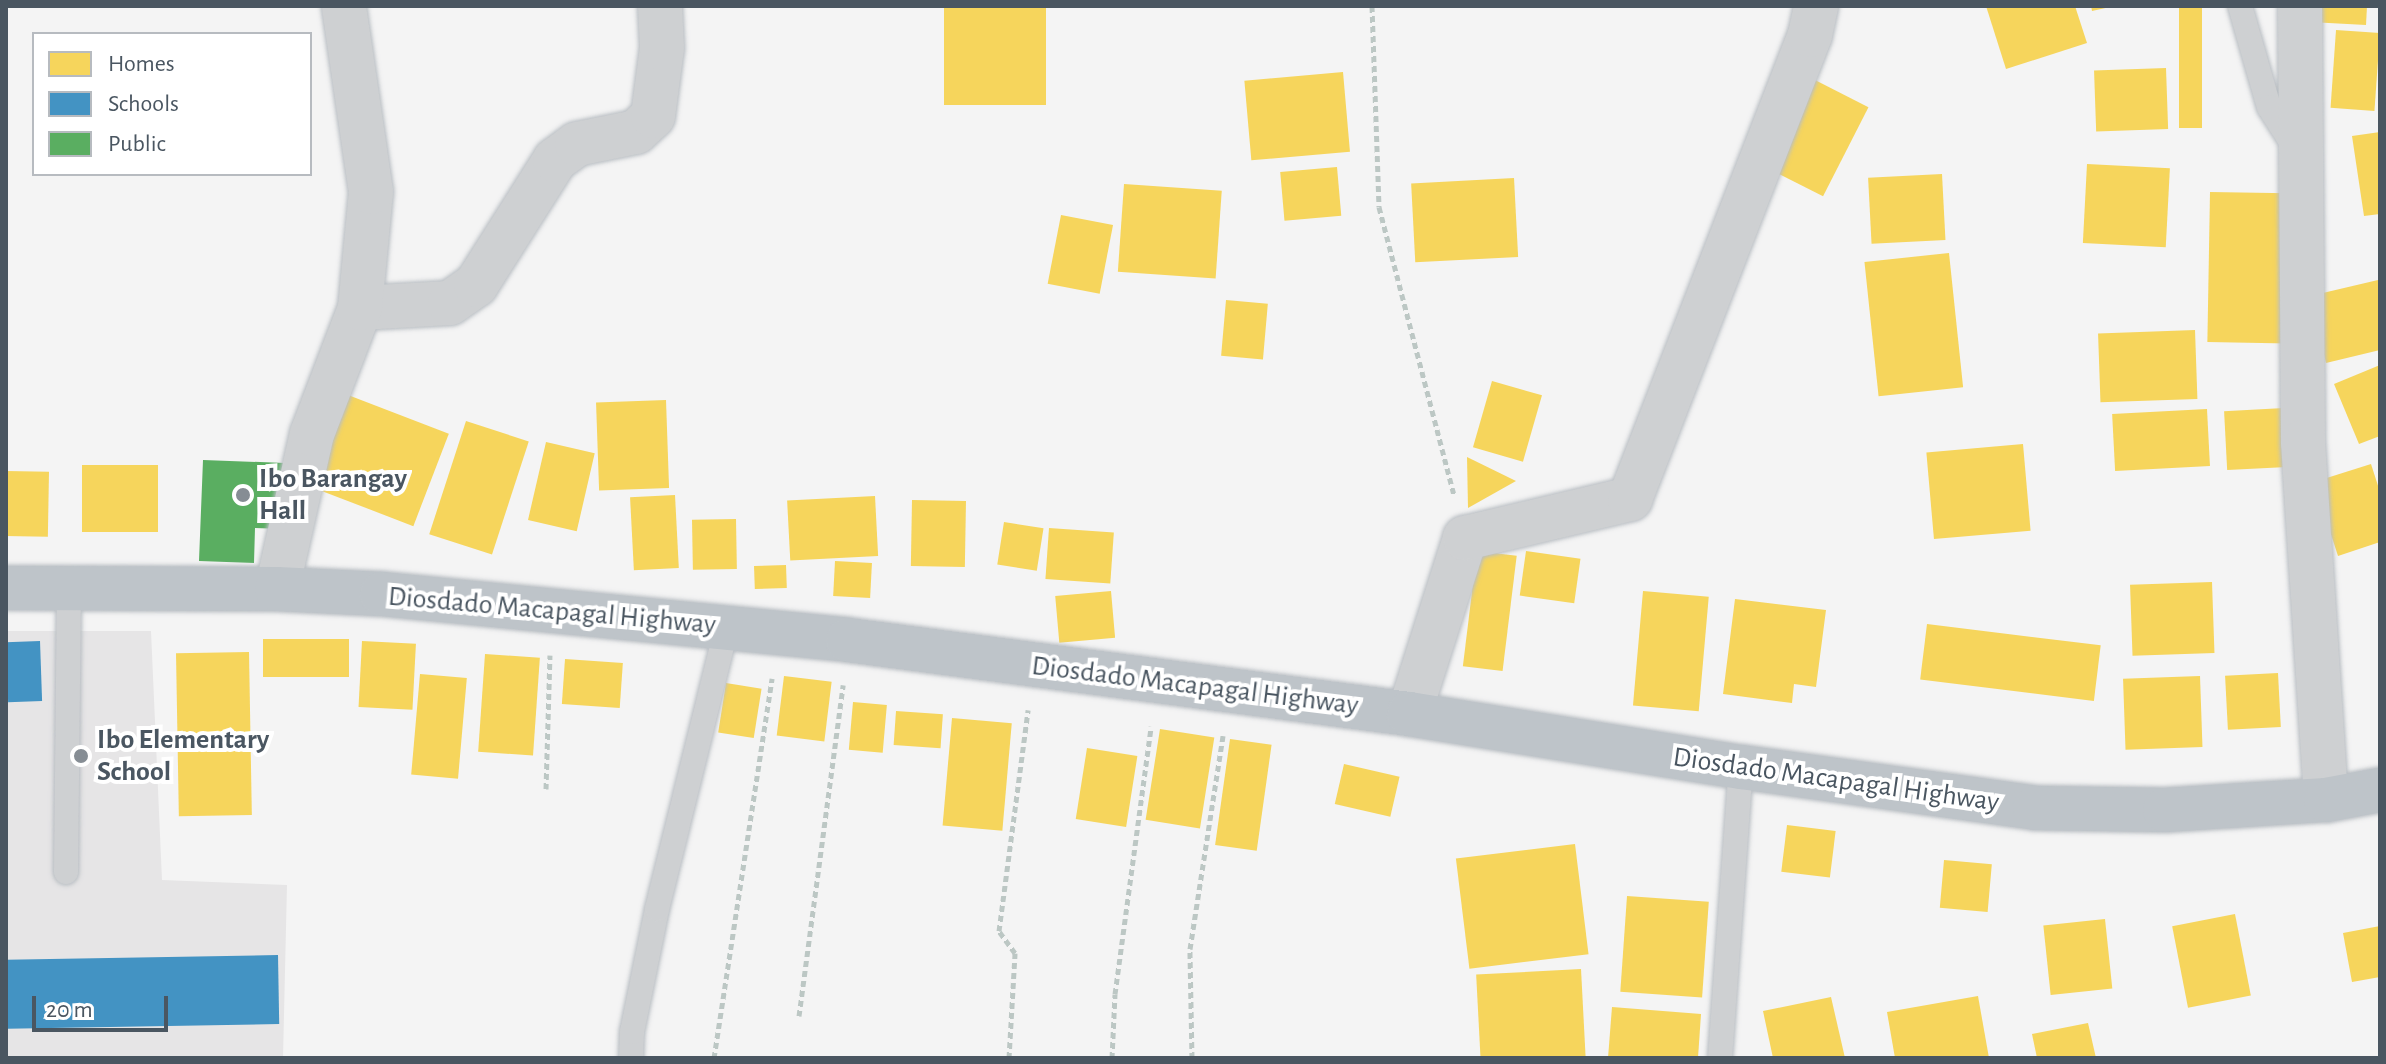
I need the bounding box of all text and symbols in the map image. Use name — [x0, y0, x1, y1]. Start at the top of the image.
legend — [32, 32, 312, 176]
text: Homes — [108, 52, 175, 76]
text: Schools — [108, 92, 179, 116]
text: Public — [108, 132, 166, 156]
place label: Ibo Barangay Hall — [259, 462, 407, 528]
marker: Ibo Barangay Hall — [234, 486, 252, 504]
street label: Diosdado Macapagal Highway — [387, 580, 717, 642]
street label: Diosdado Macapagal Highway — [1030, 649, 1360, 723]
place label: Ibo Elementary School — [97, 723, 269, 789]
street label: Diosdado Macapagal Highway — [1671, 740, 2001, 820]
marker: Ibo Elementary School — [72, 747, 90, 765]
scale bar — [36, 980, 172, 1030]
text: 20 m — [46, 998, 93, 1022]

